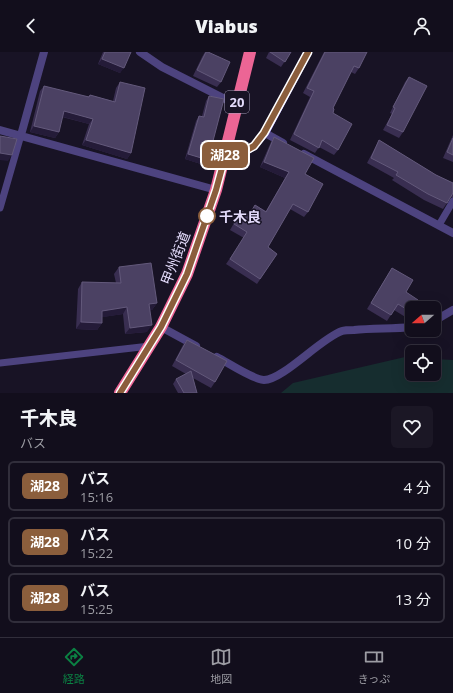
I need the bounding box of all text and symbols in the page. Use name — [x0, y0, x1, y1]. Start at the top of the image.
text: Viabus — [195, 14, 258, 38]
icon: back — [20, 15, 42, 37]
icon: person — [411, 15, 433, 37]
road number: 20 — [225, 91, 249, 113]
line badge: 湖28 — [202, 142, 248, 168]
text: 湖28 — [210, 145, 240, 164]
marker: 千木良 — [198, 207, 216, 225]
place label: 千木良 — [219, 207, 261, 226]
street label: 甲州街道 — [156, 228, 194, 288]
north arrow — [405, 301, 441, 337]
map controls — [405, 301, 441, 381]
button: locate — [405, 345, 441, 381]
text: 千木良 — [20, 405, 77, 431]
button: heart — [391, 406, 433, 448]
text: バス — [20, 434, 46, 452]
text: バス — [80, 468, 110, 488]
text: 湖28 — [30, 476, 60, 495]
text: 4 分 — [404, 477, 431, 497]
text: 15:16 — [80, 488, 113, 506]
text: バス — [80, 524, 110, 544]
text: 湖28 — [30, 532, 60, 551]
text: 10 分 — [395, 533, 431, 553]
text: 15:22 — [80, 544, 113, 562]
text: バス — [80, 580, 110, 600]
text: 湖28 — [30, 588, 60, 607]
text: 13 分 — [395, 589, 431, 609]
text: 15:25 — [80, 600, 113, 618]
tab: 経路 — [63, 646, 85, 686]
tab: 地図 — [210, 646, 232, 686]
tab: きっぷ — [358, 646, 390, 686]

